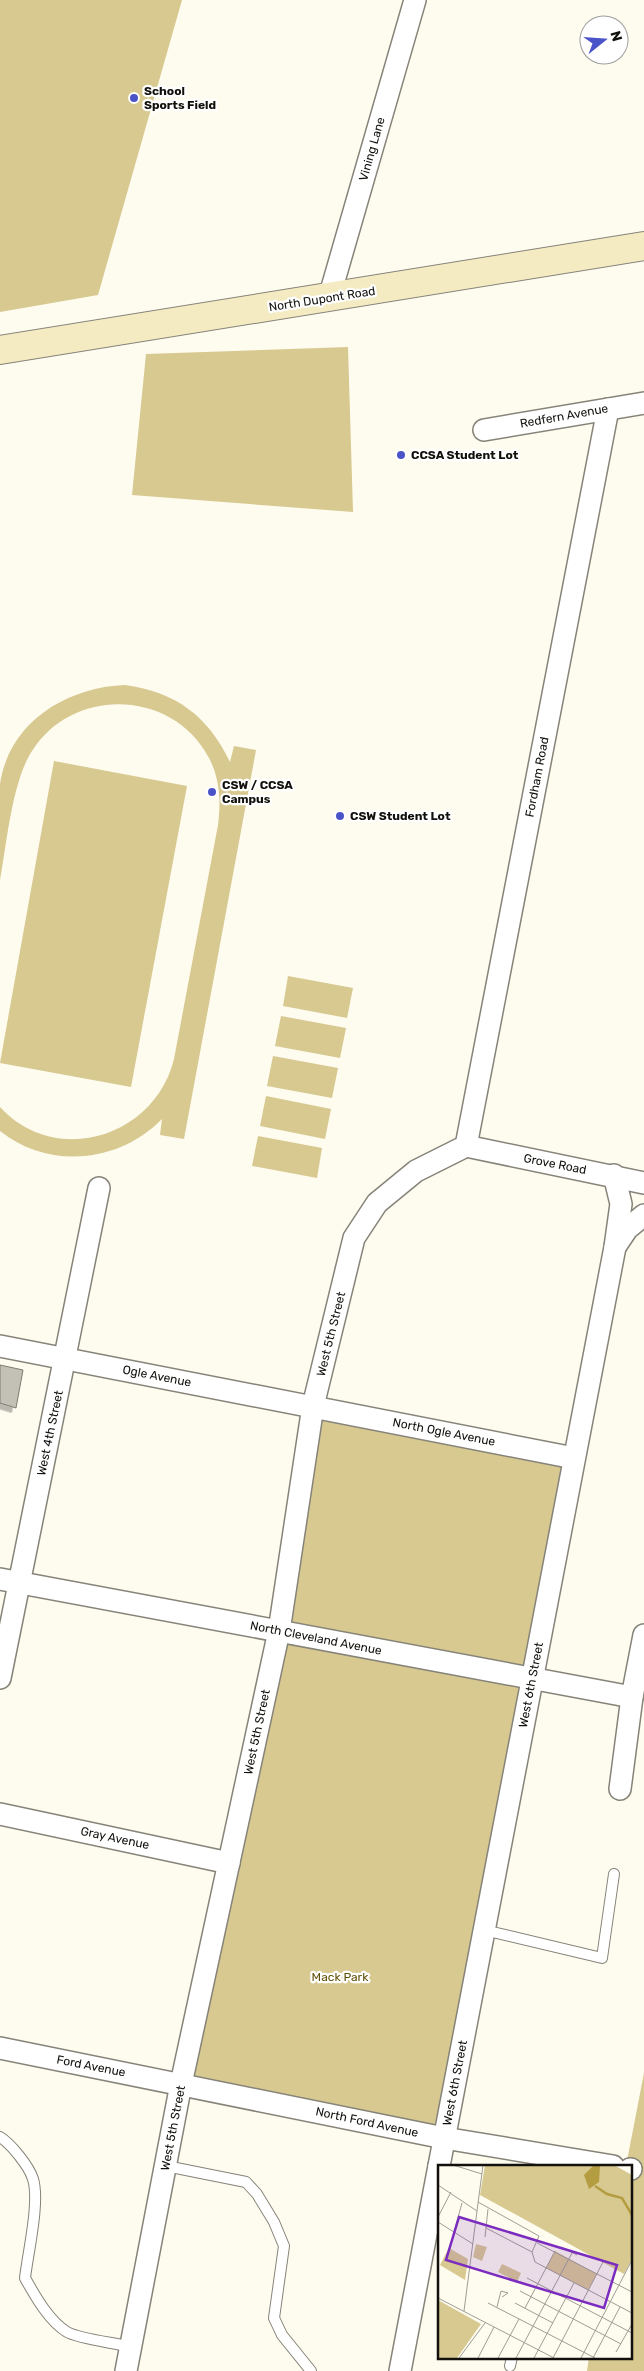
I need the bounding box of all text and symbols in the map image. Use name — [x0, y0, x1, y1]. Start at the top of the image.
north arrow — [579, 15, 629, 65]
text: N — [606, 29, 626, 44]
place label: School Sports Field — [144, 84, 216, 112]
marker: School Sports Field — [128, 92, 140, 104]
street label: Vining Lane — [356, 115, 388, 182]
street label: North Dupont Road — [268, 284, 376, 314]
street label: Redfern Avenue — [519, 401, 609, 431]
place label: CCSA Student Lot — [411, 448, 519, 462]
marker: CCSA Student Lot — [395, 449, 407, 461]
street label: Fordham Road — [522, 736, 552, 818]
place label: CSW / CCSA Campus — [222, 778, 293, 806]
marker: CSW / CCSA Campus — [206, 786, 218, 798]
place label: CSW Student Lot — [350, 809, 451, 823]
marker: CSW Student Lot — [334, 810, 346, 822]
street label: Grove Road — [522, 1151, 588, 1177]
street label: West 5th Street — [314, 1290, 348, 1378]
street label: Ogle Avenue — [122, 1362, 193, 1390]
street label: West 4th Street — [34, 1389, 66, 1477]
street label: North Ogle Avenue — [391, 1415, 497, 1449]
street label: North Cleveland Avenue — [249, 1618, 383, 1658]
street label: West 6th Street — [516, 1641, 546, 1729]
street label: West 5th Street — [241, 1688, 273, 1776]
street label: Gray Avenue — [79, 1824, 151, 1852]
park label: Mack Park — [312, 1970, 369, 1984]
street label: West 6th Street — [440, 2039, 470, 2127]
street label: Ford Avenue — [55, 2052, 127, 2080]
street label: West 5th Street — [158, 2084, 188, 2172]
street label: North Ford Avenue — [314, 2104, 420, 2140]
inset map — [438, 2165, 632, 2358]

